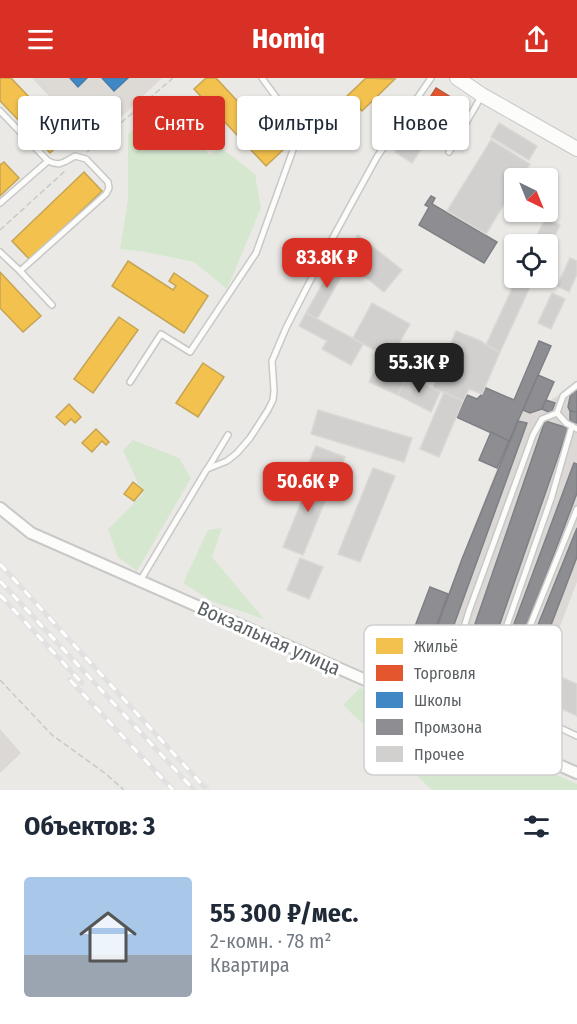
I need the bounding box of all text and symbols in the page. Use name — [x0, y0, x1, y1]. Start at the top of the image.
icon: menu — [24, 23, 57, 56]
text: Homiq — [252, 23, 325, 55]
icon: share — [520, 23, 553, 56]
chip: Купить — [18, 96, 121, 150]
chip: Снять — [133, 96, 225, 150]
chip: Фильтры — [237, 96, 360, 150]
chip: Новое — [372, 96, 469, 150]
north arrow — [504, 168, 558, 222]
map controls — [504, 168, 558, 288]
button: locate — [504, 234, 558, 288]
pin: 83.8K ₽ — [272, 238, 382, 289]
text: 83.8K ₽ — [296, 245, 358, 269]
pin: 55.3K ₽ — [364, 343, 474, 394]
text: 55.3K ₽ — [389, 350, 449, 374]
pin: 50.6K ₽ — [253, 462, 363, 513]
text: 50.6K ₽ — [277, 469, 339, 493]
street label: Вокзальная улица — [194, 596, 344, 680]
legend — [364, 625, 562, 775]
text: Жильё — [414, 637, 458, 656]
text: Торговля — [414, 664, 476, 683]
text: Школы — [414, 691, 462, 710]
text: Промзона — [414, 718, 482, 737]
text: Прочее — [414, 745, 464, 764]
icon: filters — [520, 810, 553, 843]
text: Объектов: 3 — [24, 811, 155, 842]
text: 55 300 ₽/мес. — [210, 898, 359, 929]
icon: home — [72, 901, 144, 973]
text: 2-комн. · 78 m² — [210, 929, 332, 953]
text: Квартира — [210, 953, 290, 977]

